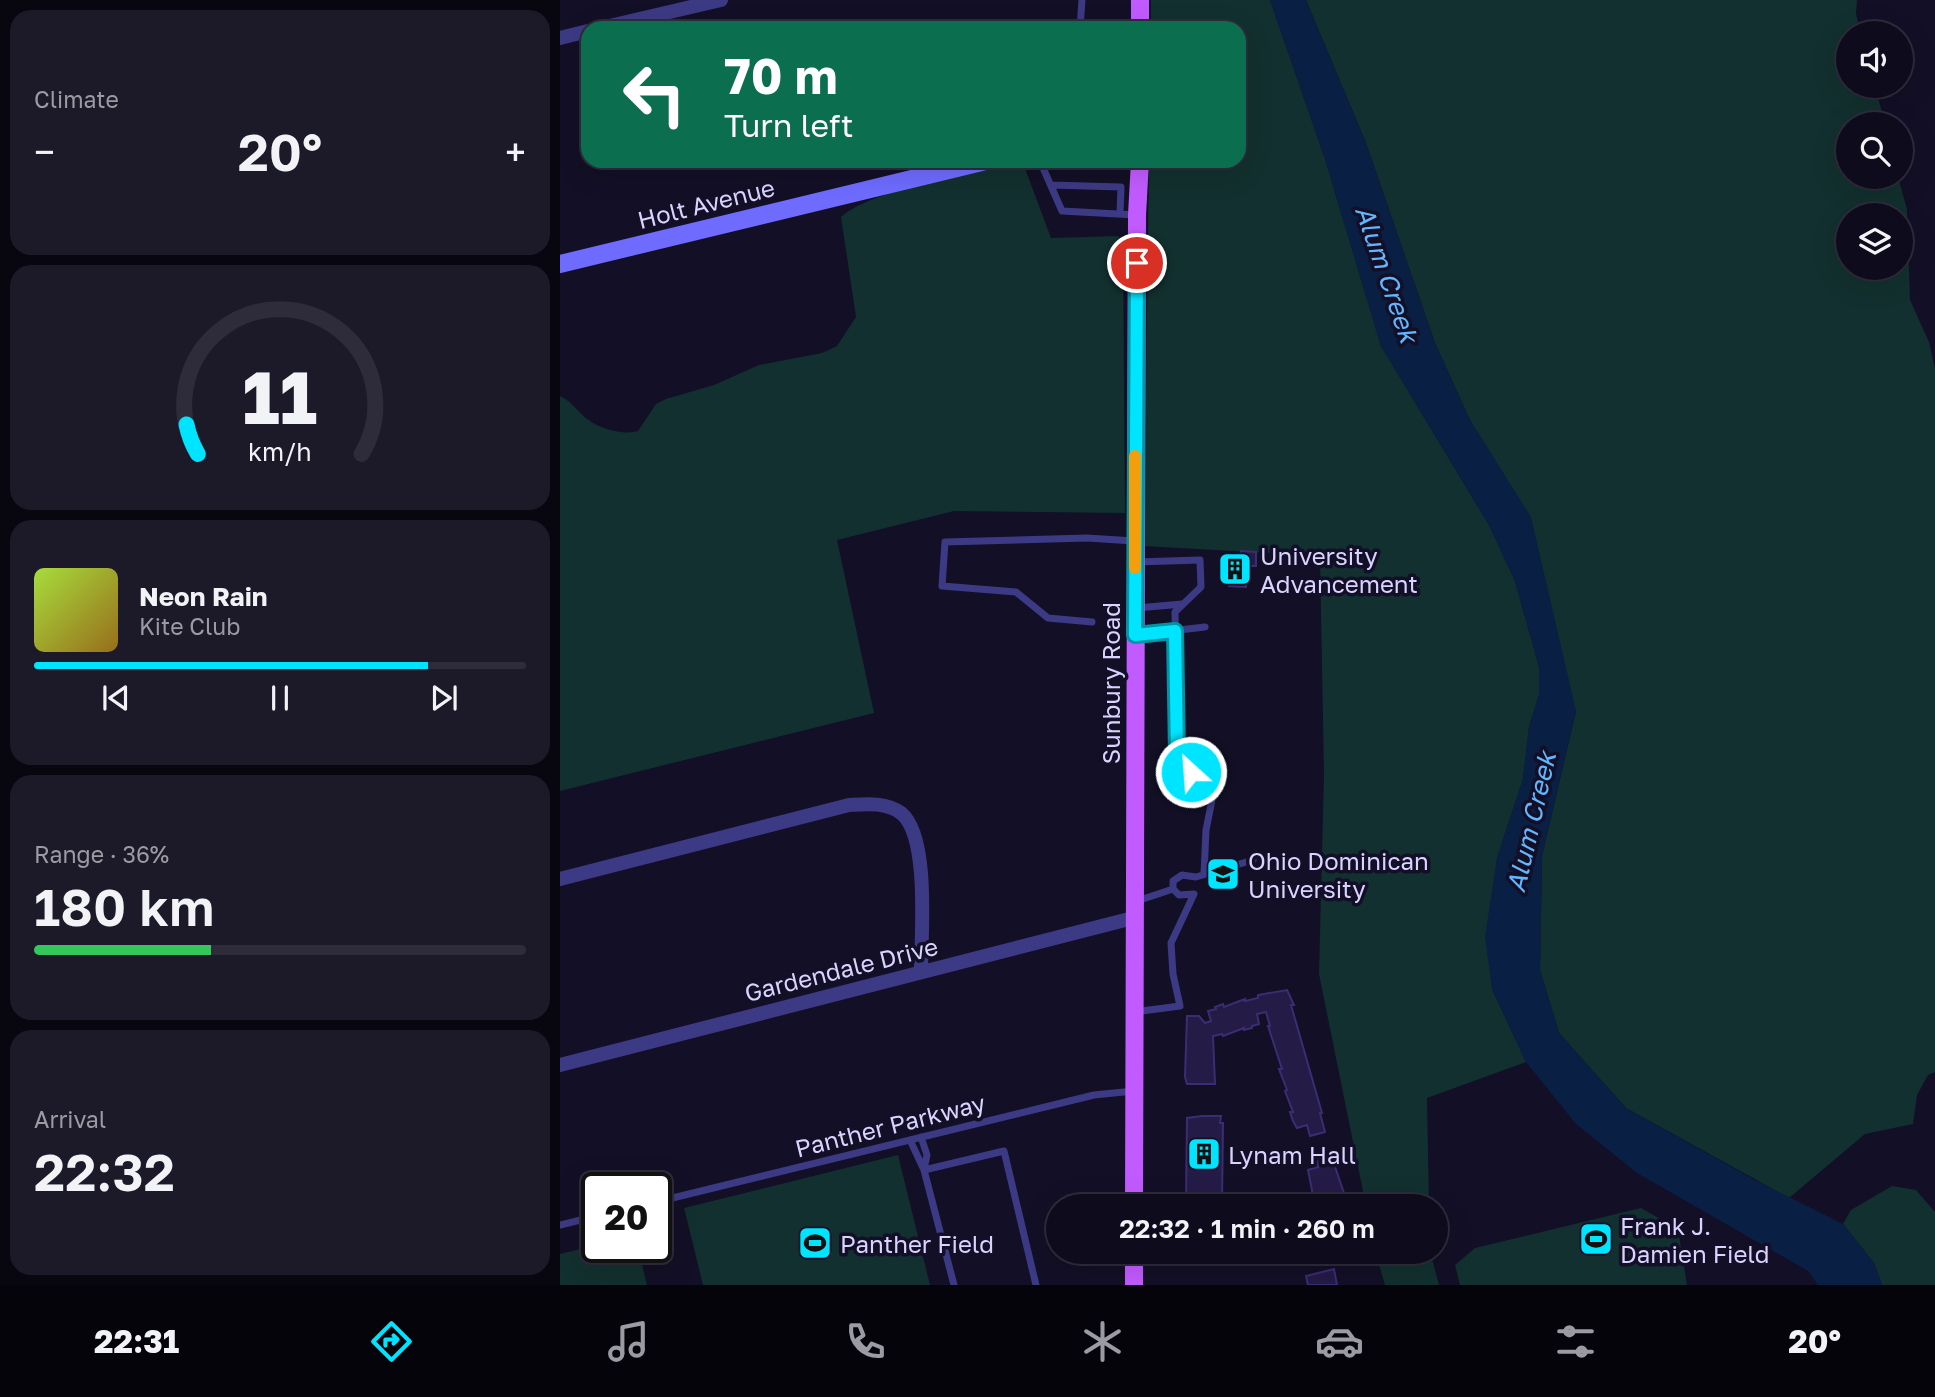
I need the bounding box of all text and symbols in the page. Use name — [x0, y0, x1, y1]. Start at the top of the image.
map controls — [1836, 21, 1913, 280]
button: sound — [1836, 21, 1913, 98]
text: 70 m — [724, 46, 838, 105]
icon: left — [609, 49, 700, 140]
text: Climate — [34, 85, 119, 113]
text: Turn left — [724, 106, 853, 144]
button: search — [1836, 112, 1913, 189]
text: 20° — [238, 120, 322, 182]
text: − — [34, 129, 55, 174]
text: + — [505, 129, 526, 174]
street label: Holt Avenue — [634, 172, 778, 234]
water label: Alum Creek — [1349, 201, 1426, 349]
button: layers — [1836, 203, 1913, 280]
pin — [1107, 233, 1167, 293]
icon: arrive — [1118, 244, 1156, 282]
text: 11 — [243, 353, 317, 440]
text: km/h — [248, 435, 312, 466]
place label: University Advancement — [1260, 541, 1418, 598]
building icon: University Advancement — [1216, 550, 1254, 588]
text: Neon Rain — [139, 581, 268, 612]
street label: Sunbury Road — [1096, 602, 1125, 764]
text: Kite Club — [139, 612, 240, 640]
icon: previous — [97, 679, 135, 717]
icon: pause — [261, 679, 299, 717]
icon: next — [425, 679, 463, 717]
position arrow — [1154, 735, 1228, 809]
water label: Alum Creek — [1500, 747, 1563, 895]
text: Range · 36% — [34, 840, 169, 868]
place label: Ohio Dominican University — [1248, 846, 1429, 903]
school or university icon: Ohio Dominican University — [1204, 855, 1242, 893]
text: 180 km — [34, 875, 215, 937]
street label: Gardendale Drive — [741, 931, 941, 1007]
street label: Panther Parkway — [792, 1087, 988, 1163]
text: Arrival — [34, 1105, 106, 1133]
building icon: Lynam Hall — [1185, 1135, 1223, 1173]
text: 22:32 — [34, 1140, 175, 1202]
place label: Lynam Hall — [1228, 1140, 1356, 1169]
speed limit sign: 20 — [581, 1172, 672, 1263]
place label: Frank J. Damien Field — [1620, 1211, 1770, 1268]
text: 22:32 · 1 min · 260 m — [1119, 1213, 1375, 1244]
sports icon: Frank J. Damien Field — [1577, 1220, 1615, 1258]
sports icon: Panther Field — [796, 1224, 834, 1262]
place label: Panther Field — [840, 1229, 994, 1258]
icon: directions — [367, 1317, 416, 1366]
icon: music — [604, 1317, 653, 1366]
icon: phone — [841, 1317, 890, 1366]
icon: climate — [1078, 1317, 1127, 1366]
icon: car — [1315, 1317, 1364, 1366]
icon: filters — [1551, 1317, 1600, 1366]
text: 22:31 — [94, 1322, 179, 1360]
text: 20° — [1788, 1322, 1841, 1360]

